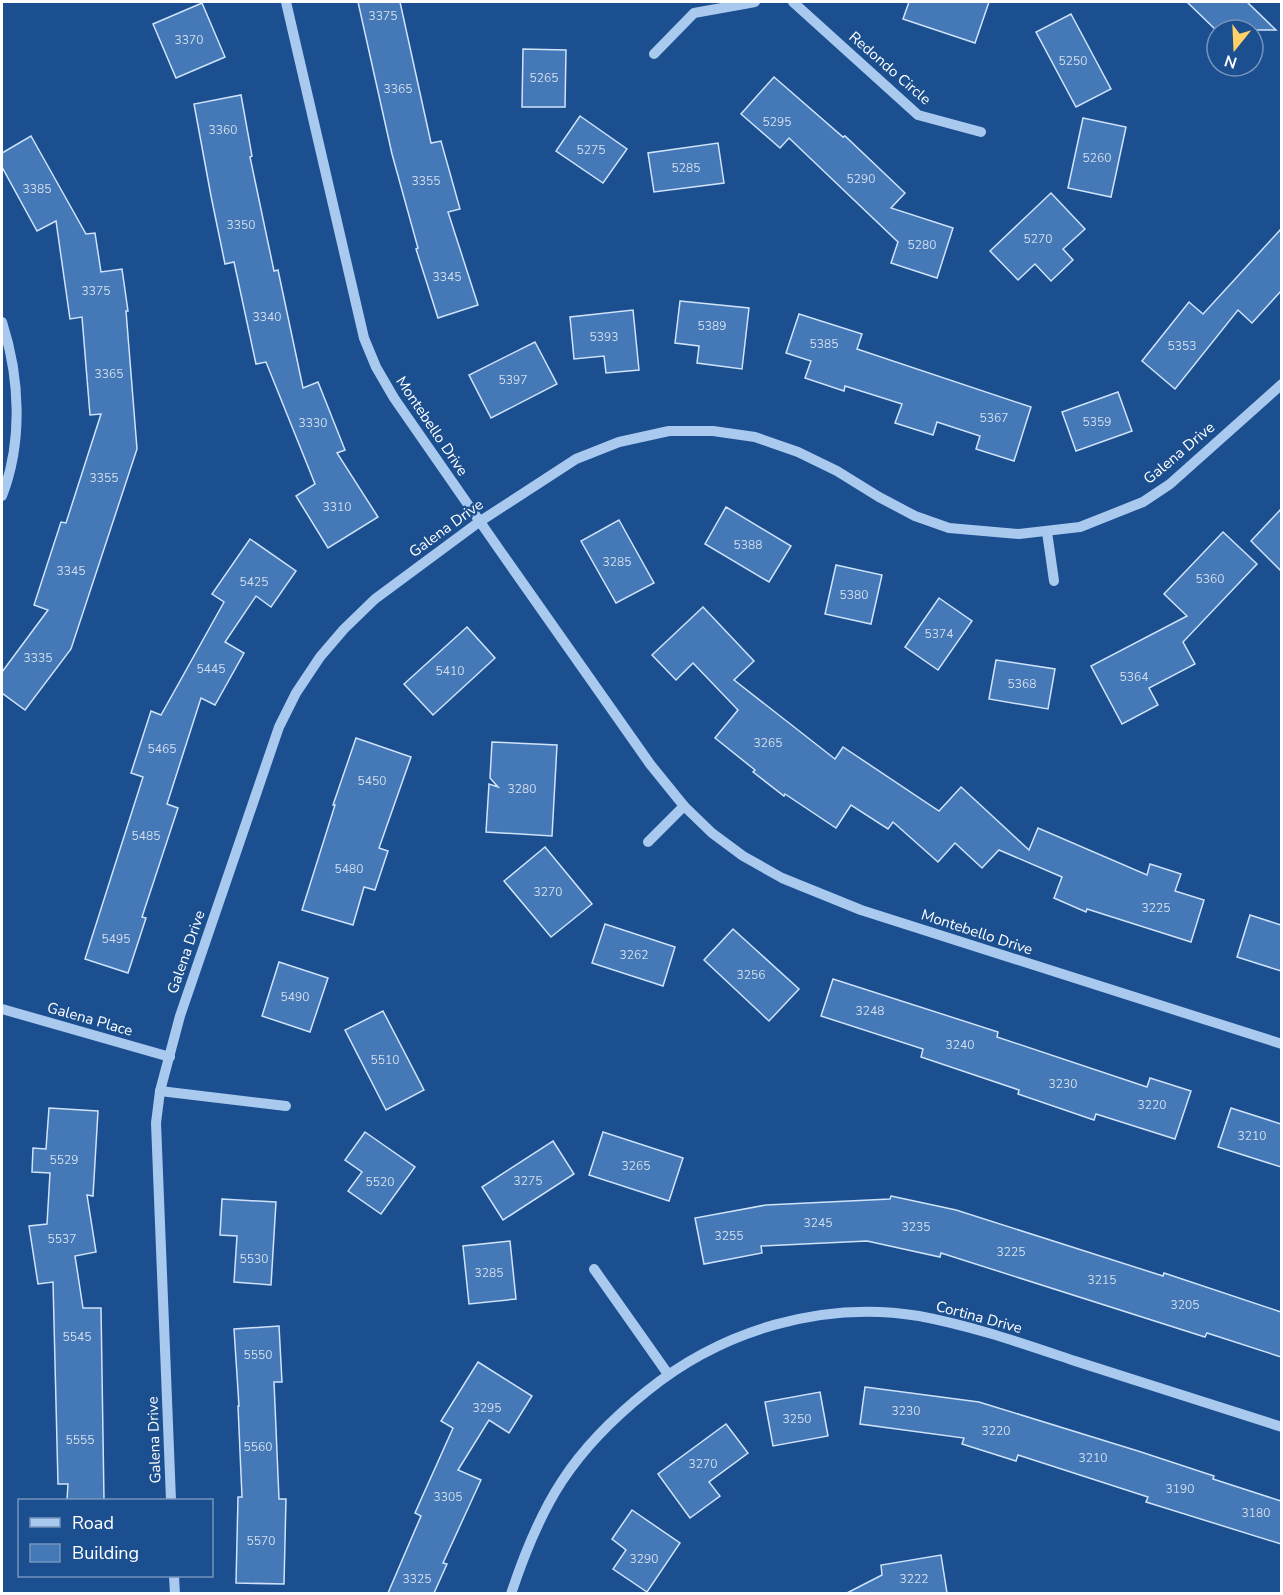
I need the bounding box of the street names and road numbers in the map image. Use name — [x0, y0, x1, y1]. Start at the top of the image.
street label: Redondo Circle — [845, 27, 935, 109]
street label: Montebello Drive — [391, 372, 473, 480]
street label: Galena Drive — [1139, 417, 1219, 489]
street label: Galena Drive — [405, 494, 487, 562]
street label: Montebello Drive — [919, 905, 1035, 959]
street label: Galena Drive — [162, 908, 210, 996]
street label: Galena Place — [45, 997, 135, 1041]
street label: Cortina Drive — [934, 1296, 1024, 1338]
street label: Galena Drive — [142, 1396, 166, 1484]

